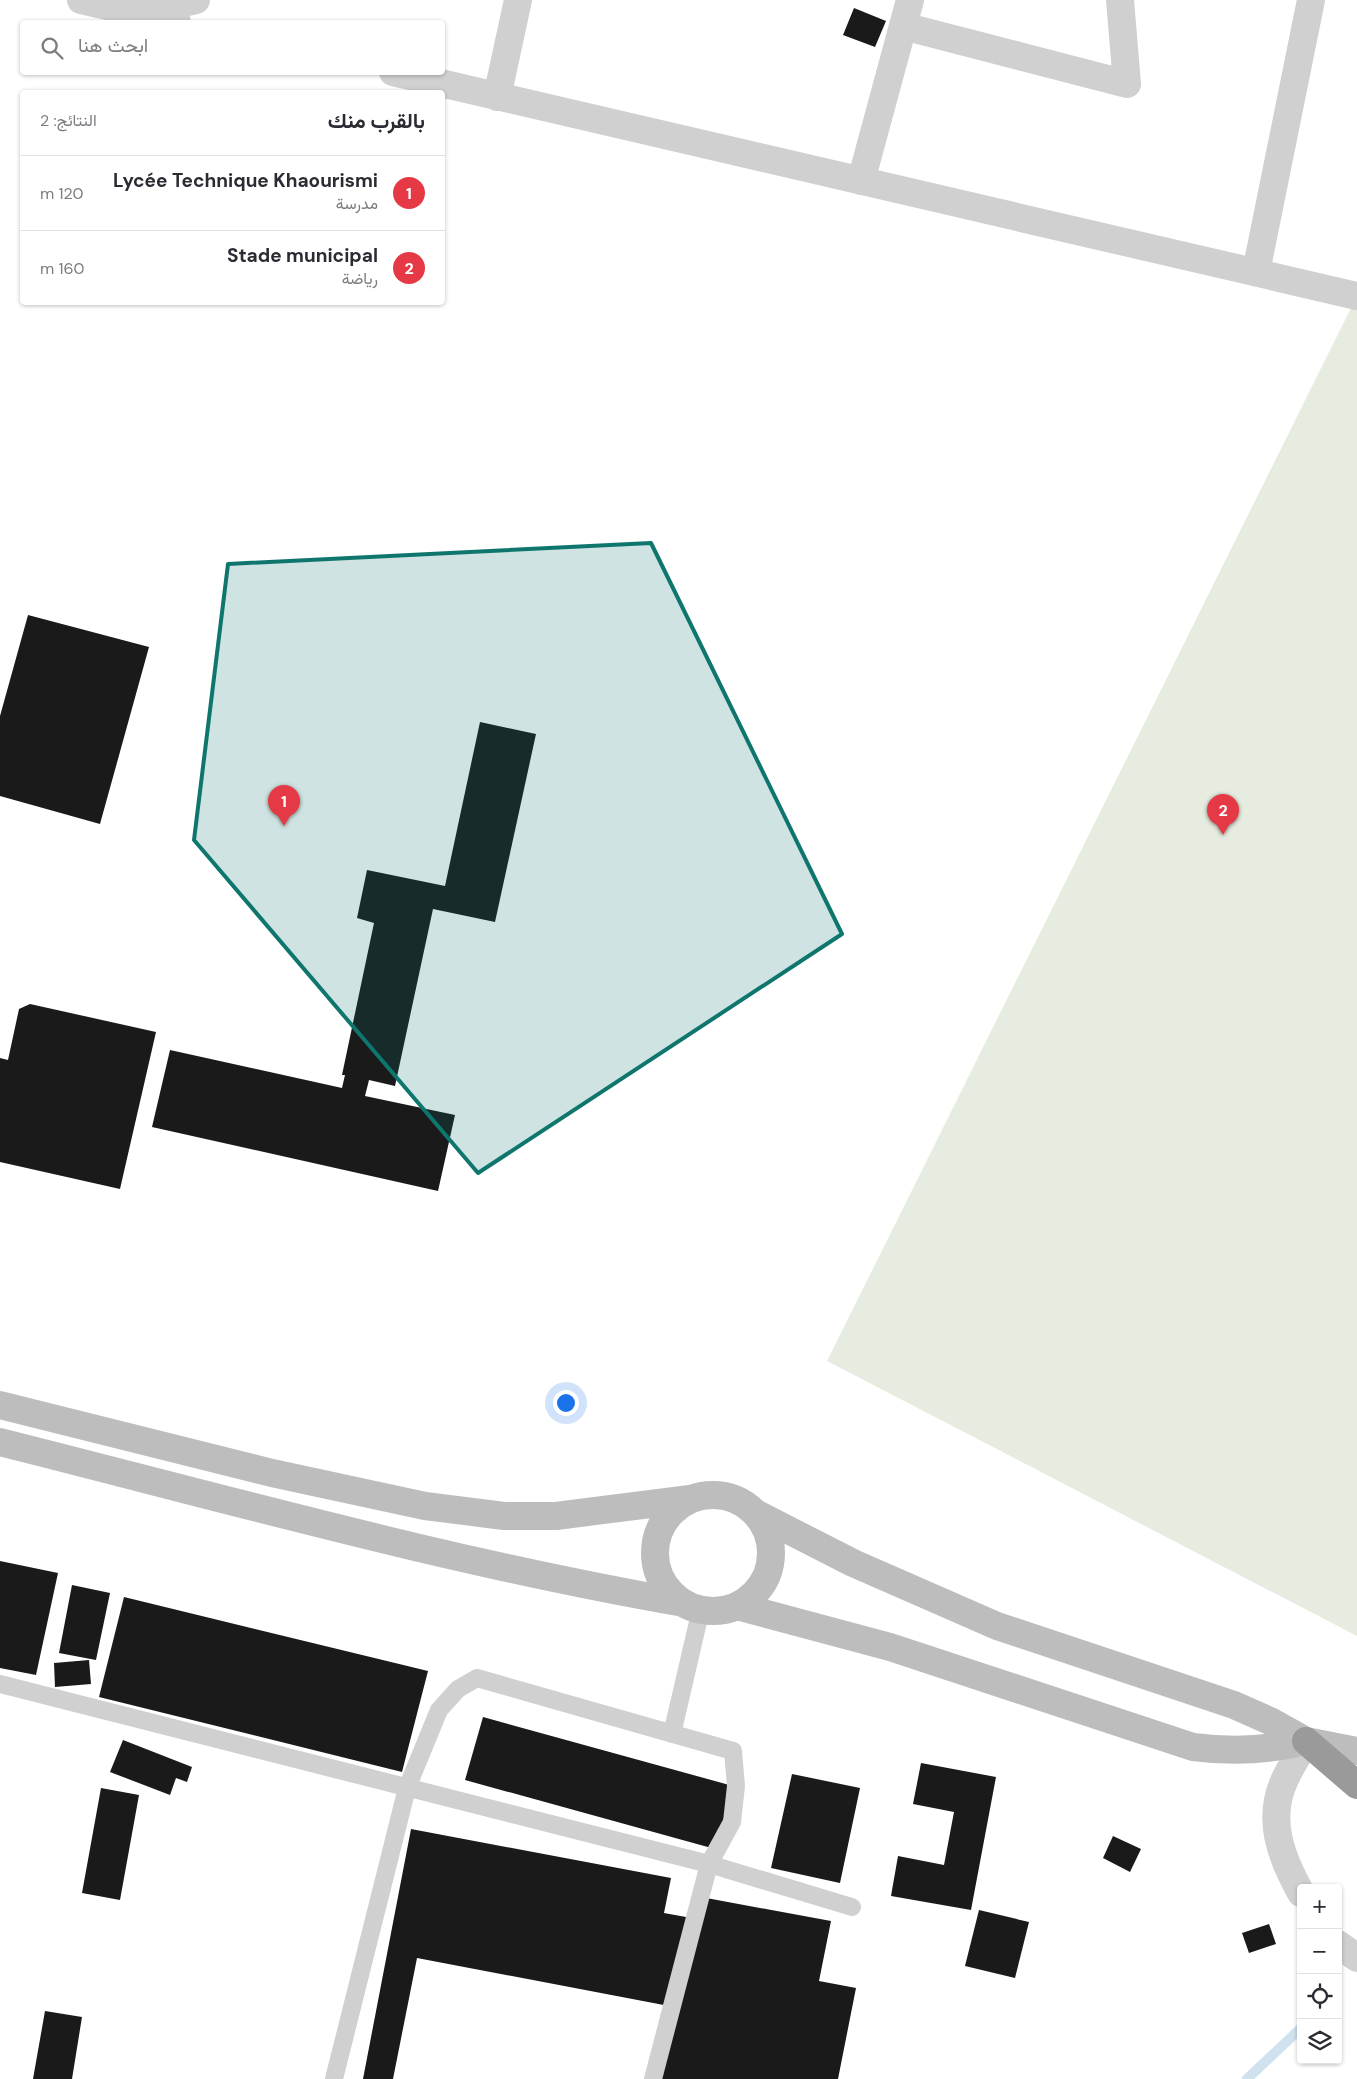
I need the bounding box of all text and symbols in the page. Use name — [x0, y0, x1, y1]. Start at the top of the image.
search box — [20, 20, 445, 75]
text: ابحث هنا — [78, 33, 148, 58]
icon: search — [38, 34, 66, 62]
text: بالقرب منك — [328, 107, 425, 135]
text: النتائج: 2 — [40, 110, 97, 131]
text: Lycée Technique Khaourismi — [113, 168, 378, 193]
text: 120 m — [40, 183, 84, 204]
text: 1 — [406, 183, 412, 204]
text: مدرسة — [336, 193, 378, 214]
text: Stade municipal — [227, 243, 378, 268]
text: 160 m — [40, 258, 85, 279]
text: 2 — [404, 258, 414, 279]
text: رياضة — [342, 268, 378, 289]
pin: 1 — [268, 785, 300, 826]
pin: 2 — [1207, 794, 1239, 835]
your location — [553, 1390, 579, 1416]
map controls — [1297, 1884, 1342, 2064]
button: + — [1297, 1884, 1342, 1929]
button: − — [1297, 1929, 1342, 1974]
button: locate — [1297, 1974, 1342, 2019]
button: layers — [1297, 2019, 1342, 2064]

